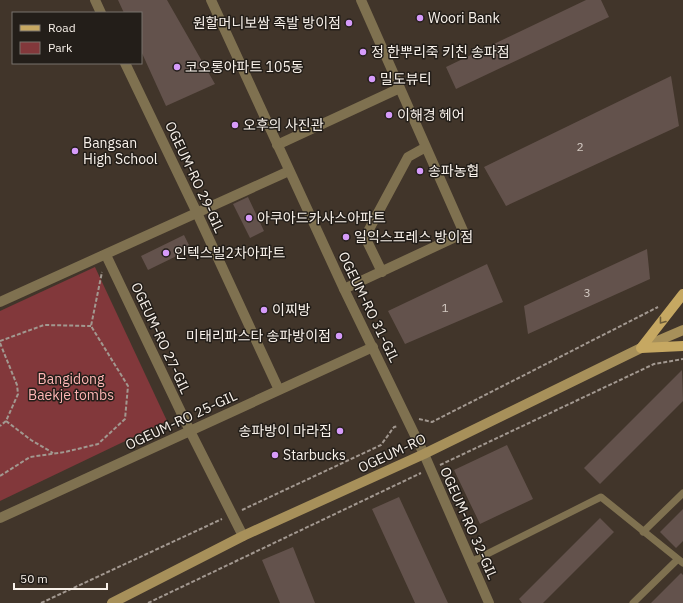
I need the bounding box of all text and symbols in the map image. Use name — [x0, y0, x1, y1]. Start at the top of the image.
place label: Woori Bank — [428, 9, 500, 27]
legend — [12, 12, 142, 64]
marker: Woori Bank — [415, 13, 425, 23]
place label: 원할머니보쌈 족발 방이점 — [193, 14, 341, 32]
marker: 원할머니보쌈 족발 방이점 — [344, 18, 354, 28]
text: Road — [48, 20, 76, 35]
text: Park — [48, 40, 73, 55]
place label: 정 한뿌리죽 키친 송파점 — [371, 43, 510, 61]
marker: 정 한뿌리죽 키친 송파점 — [358, 47, 368, 57]
place label: 코오롱아파트 105동 — [185, 58, 304, 76]
marker: 코오롱아파트 105동 — [172, 62, 182, 72]
place label: 밀도뷰티 — [380, 70, 432, 88]
marker: 밀도뷰티 — [367, 74, 377, 84]
place label: 이해경 헤어 — [397, 106, 465, 124]
marker: 이해경 헤어 — [384, 110, 394, 120]
place label: 오후의 사진관 — [243, 116, 324, 134]
street label: OGEUM-RO 29-GIL — [161, 118, 229, 236]
marker: 오후의 사진관 — [230, 120, 240, 130]
place label: Bangsan High School — [83, 134, 158, 168]
house number: 2 — [576, 139, 584, 154]
marker: Bangsan High School — [70, 146, 80, 156]
place label: 송파농협 — [428, 162, 480, 180]
marker: 송파농협 — [415, 166, 425, 176]
place label: 아쿠아드카사스아파트 — [257, 209, 386, 227]
marker: 아쿠아드카사스아파트 — [244, 213, 254, 223]
place label: 일익스프레스 방이점 — [354, 228, 473, 246]
marker: 일익스프레스 방이점 — [341, 232, 351, 242]
place label: 인텍스빌2차아파트 — [174, 244, 286, 262]
marker: 인텍스빌2차아파트 — [161, 248, 171, 258]
street label: OGEUM-RO 31-GIL — [334, 249, 404, 365]
street label: OGEUM-RO 27-GIL — [127, 279, 195, 397]
house number: 3 — [583, 285, 591, 300]
house number: 1 — [441, 300, 449, 315]
place label: 이찌방 — [272, 301, 311, 319]
marker: 이찌방 — [259, 305, 269, 315]
one-way arrow — [660, 317, 667, 324]
place label: 미태리파스타 송파방이점 — [186, 327, 331, 345]
marker: 미태리파스타 송파방이점 — [334, 331, 344, 341]
park label: Bangidong Baekje tombs — [28, 370, 114, 404]
street label: OGEUM-RO 25-GIL — [122, 386, 240, 454]
place label: 송파방이 마라집 — [239, 422, 332, 440]
marker: 송파방이 마라집 — [335, 426, 345, 436]
street label: OGEUM-RO — [355, 429, 429, 477]
place label: Starbucks — [283, 446, 346, 464]
marker: Starbucks — [270, 450, 280, 460]
street label: OGEUM-RO 32-GIL — [436, 464, 502, 582]
scale bar — [14, 565, 107, 591]
text: 50 m — [20, 571, 48, 586]

